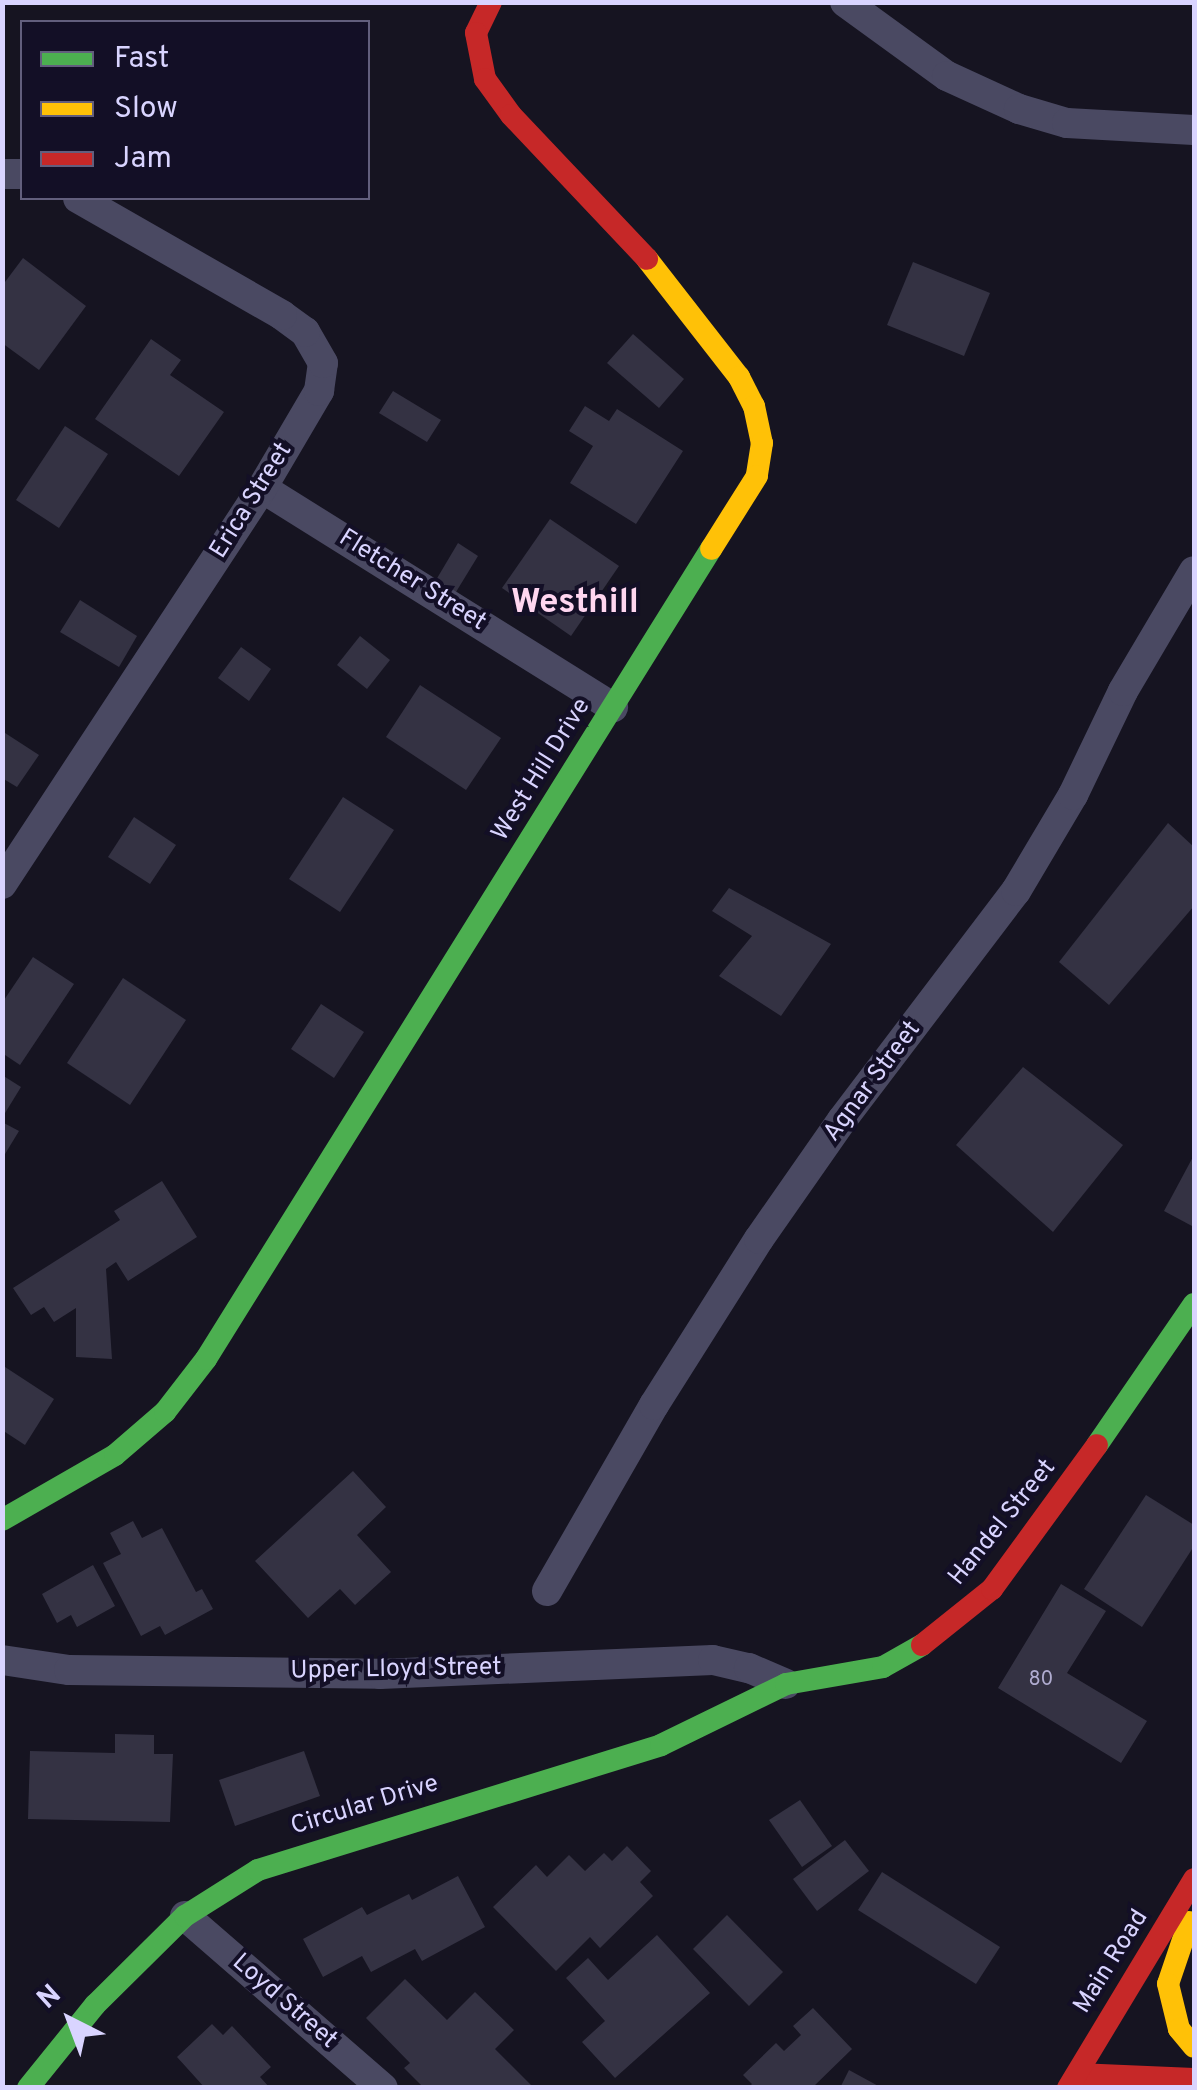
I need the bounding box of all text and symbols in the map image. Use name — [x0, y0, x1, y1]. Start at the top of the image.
legend — [20, 20, 370, 200]
text: Fast — [114, 41, 169, 78]
text: Slow — [114, 91, 178, 128]
text: Jam — [114, 141, 172, 178]
street label: Erica Street — [205, 438, 299, 564]
street label: Fletcher Street — [333, 524, 491, 638]
district label: Westhill — [511, 582, 639, 624]
street label: West Hill Drive — [486, 693, 598, 847]
street label: Agnar Street — [818, 1016, 928, 1148]
street label: Handel Street — [943, 1454, 1063, 1592]
street label: Upper Lloyd Street — [290, 1653, 502, 1687]
house number: 80 — [1029, 1668, 1053, 1692]
street label: Circular Drive — [288, 1769, 442, 1843]
street label: Main Road — [1068, 1905, 1156, 2019]
street label: Loyd Street — [225, 1948, 343, 2056]
north arrow — [20, 1970, 120, 2070]
text: N — [30, 1978, 69, 2018]

